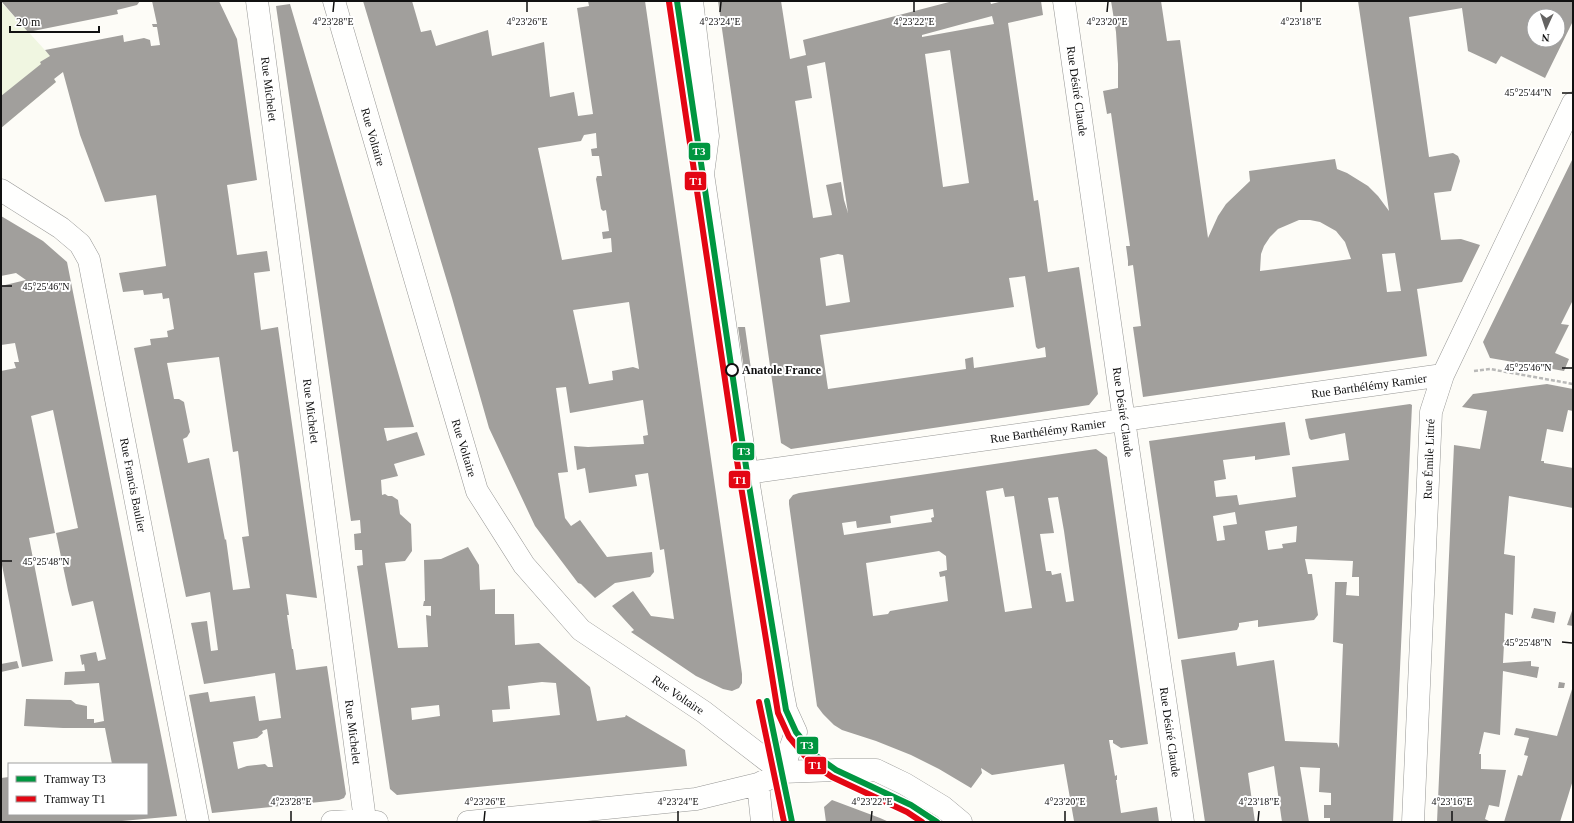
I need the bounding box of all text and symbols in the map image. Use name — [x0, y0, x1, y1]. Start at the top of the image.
scale bar — [10, 8, 99, 34]
north arrow — [1526, 8, 1566, 48]
text: 20 m — [16, 15, 41, 29]
text: 4°23'28"E — [313, 16, 354, 27]
text: 4°23'26"E — [507, 16, 548, 27]
text: 4°23'24"E — [700, 16, 741, 27]
text: 4°23'22"E — [894, 16, 935, 27]
text: 4°23'20"E — [1087, 16, 1128, 27]
text: 4°23'18"E — [1281, 16, 1322, 27]
text: N — [1541, 32, 1550, 44]
street label: Rue Désiré Claude — [1064, 45, 1090, 137]
street label: Rue Michelet — [258, 56, 280, 123]
text: 45°25'44"N — [1504, 87, 1552, 98]
street label: Rue Voltaire — [358, 106, 388, 168]
line badge: T3 — [688, 142, 711, 161]
text: T3 — [693, 145, 706, 157]
line badge: T1 — [684, 171, 707, 191]
text: T1 — [690, 175, 702, 187]
text: 45°25'46"N — [22, 281, 70, 292]
text: 45°25'46"N — [1504, 362, 1552, 373]
marker: Anatole France — [725, 363, 739, 377]
place label: Anatole France — [742, 363, 822, 377]
street label: Rue Désiré Claude — [1110, 366, 1136, 458]
street label: Rue Barthélémy Ramier — [1310, 371, 1428, 401]
street label: Rue Michelet — [300, 378, 322, 445]
street label: Rue Barthélémy Ramier — [989, 416, 1107, 446]
street label: Rue Voltaire — [449, 417, 479, 479]
street label: Rue Émile Littré — [1421, 418, 1437, 500]
street label: Rue Francis Baulier — [117, 437, 149, 533]
line badge: T3 — [732, 442, 755, 461]
text: T3 — [738, 445, 751, 457]
line badge: T1 — [728, 470, 751, 489]
text: T1 — [734, 474, 746, 486]
text: 45°25'48"N — [22, 556, 70, 567]
text: 45°25'48"N — [1504, 637, 1552, 648]
street label: Rue Voltaire — [649, 672, 707, 718]
street label: Rue Désiré Claude — [1157, 686, 1183, 778]
street label: Rue Michelet — [342, 699, 364, 766]
line badge: T3 — [796, 736, 819, 755]
text: T3 — [801, 739, 814, 751]
line badge: T1 — [804, 756, 827, 775]
text: T1 — [809, 759, 821, 771]
legend — [8, 763, 148, 815]
text: Tramway T3 — [44, 772, 106, 786]
text: Tramway T1 — [44, 792, 106, 806]
text: 4°23'28"E — [271, 796, 312, 807]
text: 4°23'26"E — [465, 796, 506, 807]
text: 4°23'24"E — [658, 796, 699, 807]
text: 4°23'22"E — [852, 796, 893, 807]
text: 4°23'20"E — [1045, 796, 1086, 807]
text: 4°23'18"E — [1239, 796, 1280, 807]
text: 4°23'16"E — [1432, 796, 1473, 807]

